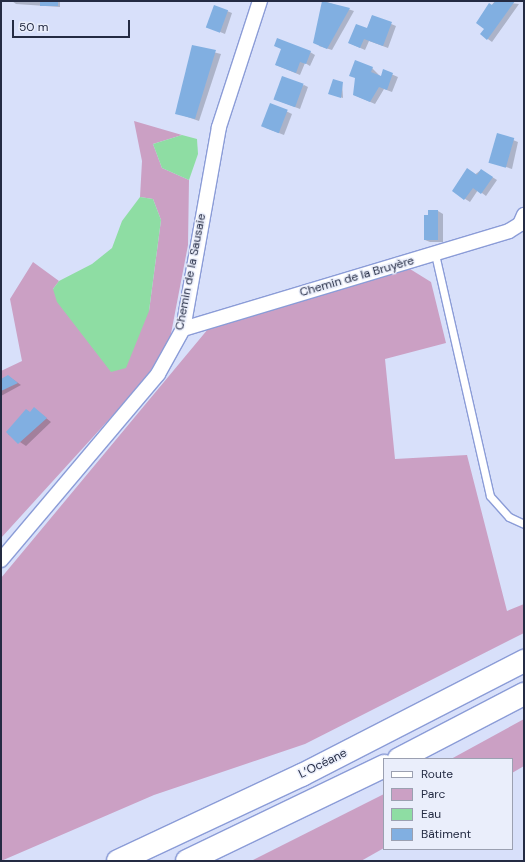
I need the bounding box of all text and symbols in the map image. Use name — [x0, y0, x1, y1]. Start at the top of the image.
scale bar — [14, 12, 132, 38]
text: 50 m — [19, 19, 48, 35]
street label: Chemin de la Sausaie — [173, 212, 209, 332]
street label: Chemin de la Bruyère — [298, 254, 416, 300]
street label: L’Océane — [296, 746, 350, 782]
legend — [383, 758, 513, 850]
text: Route — [421, 766, 453, 782]
text: Parc — [421, 786, 445, 802]
text: Eau — [421, 806, 441, 822]
text: Bâtiment — [421, 826, 471, 842]

